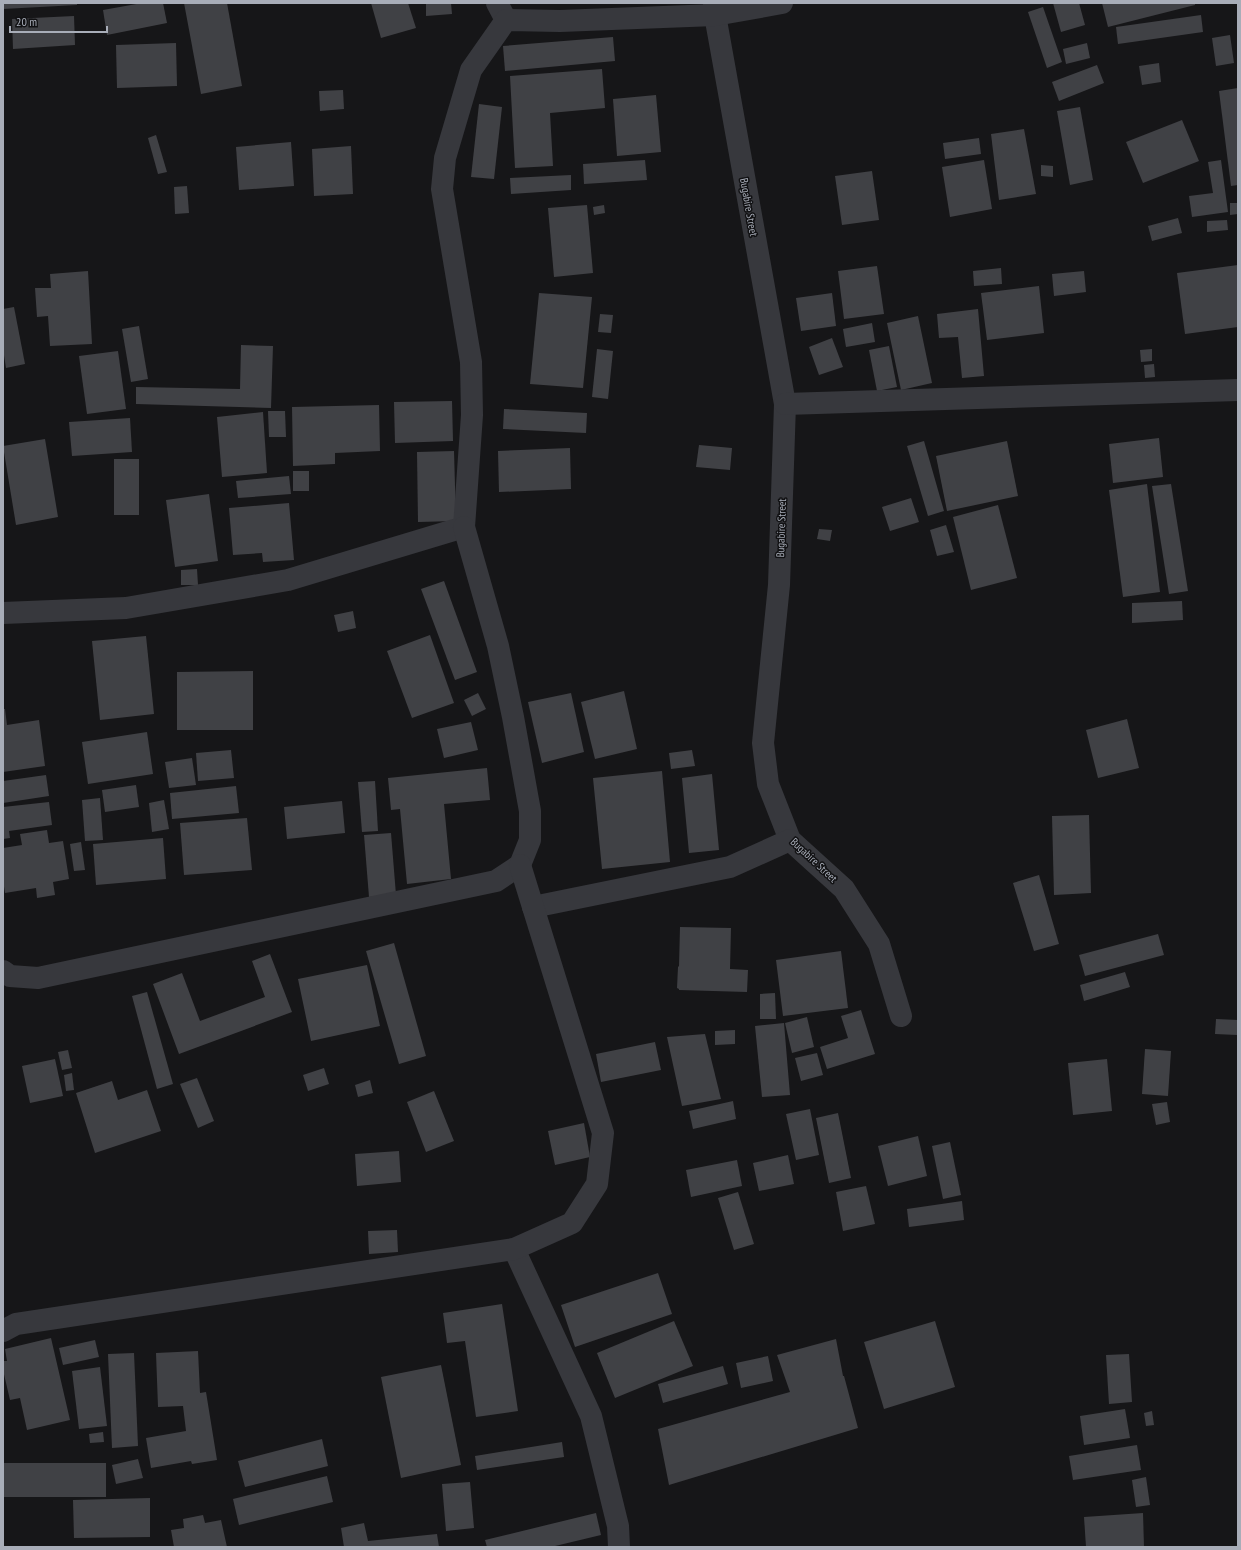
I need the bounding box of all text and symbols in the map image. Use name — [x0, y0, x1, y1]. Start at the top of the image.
scale bar — [10, 8, 107, 34]
text: 20 m — [16, 14, 37, 29]
street label: Bugabire Street — [737, 177, 761, 237]
street label: Bugabire Street — [773, 498, 789, 558]
street label: Bugabire Street — [788, 835, 840, 885]

